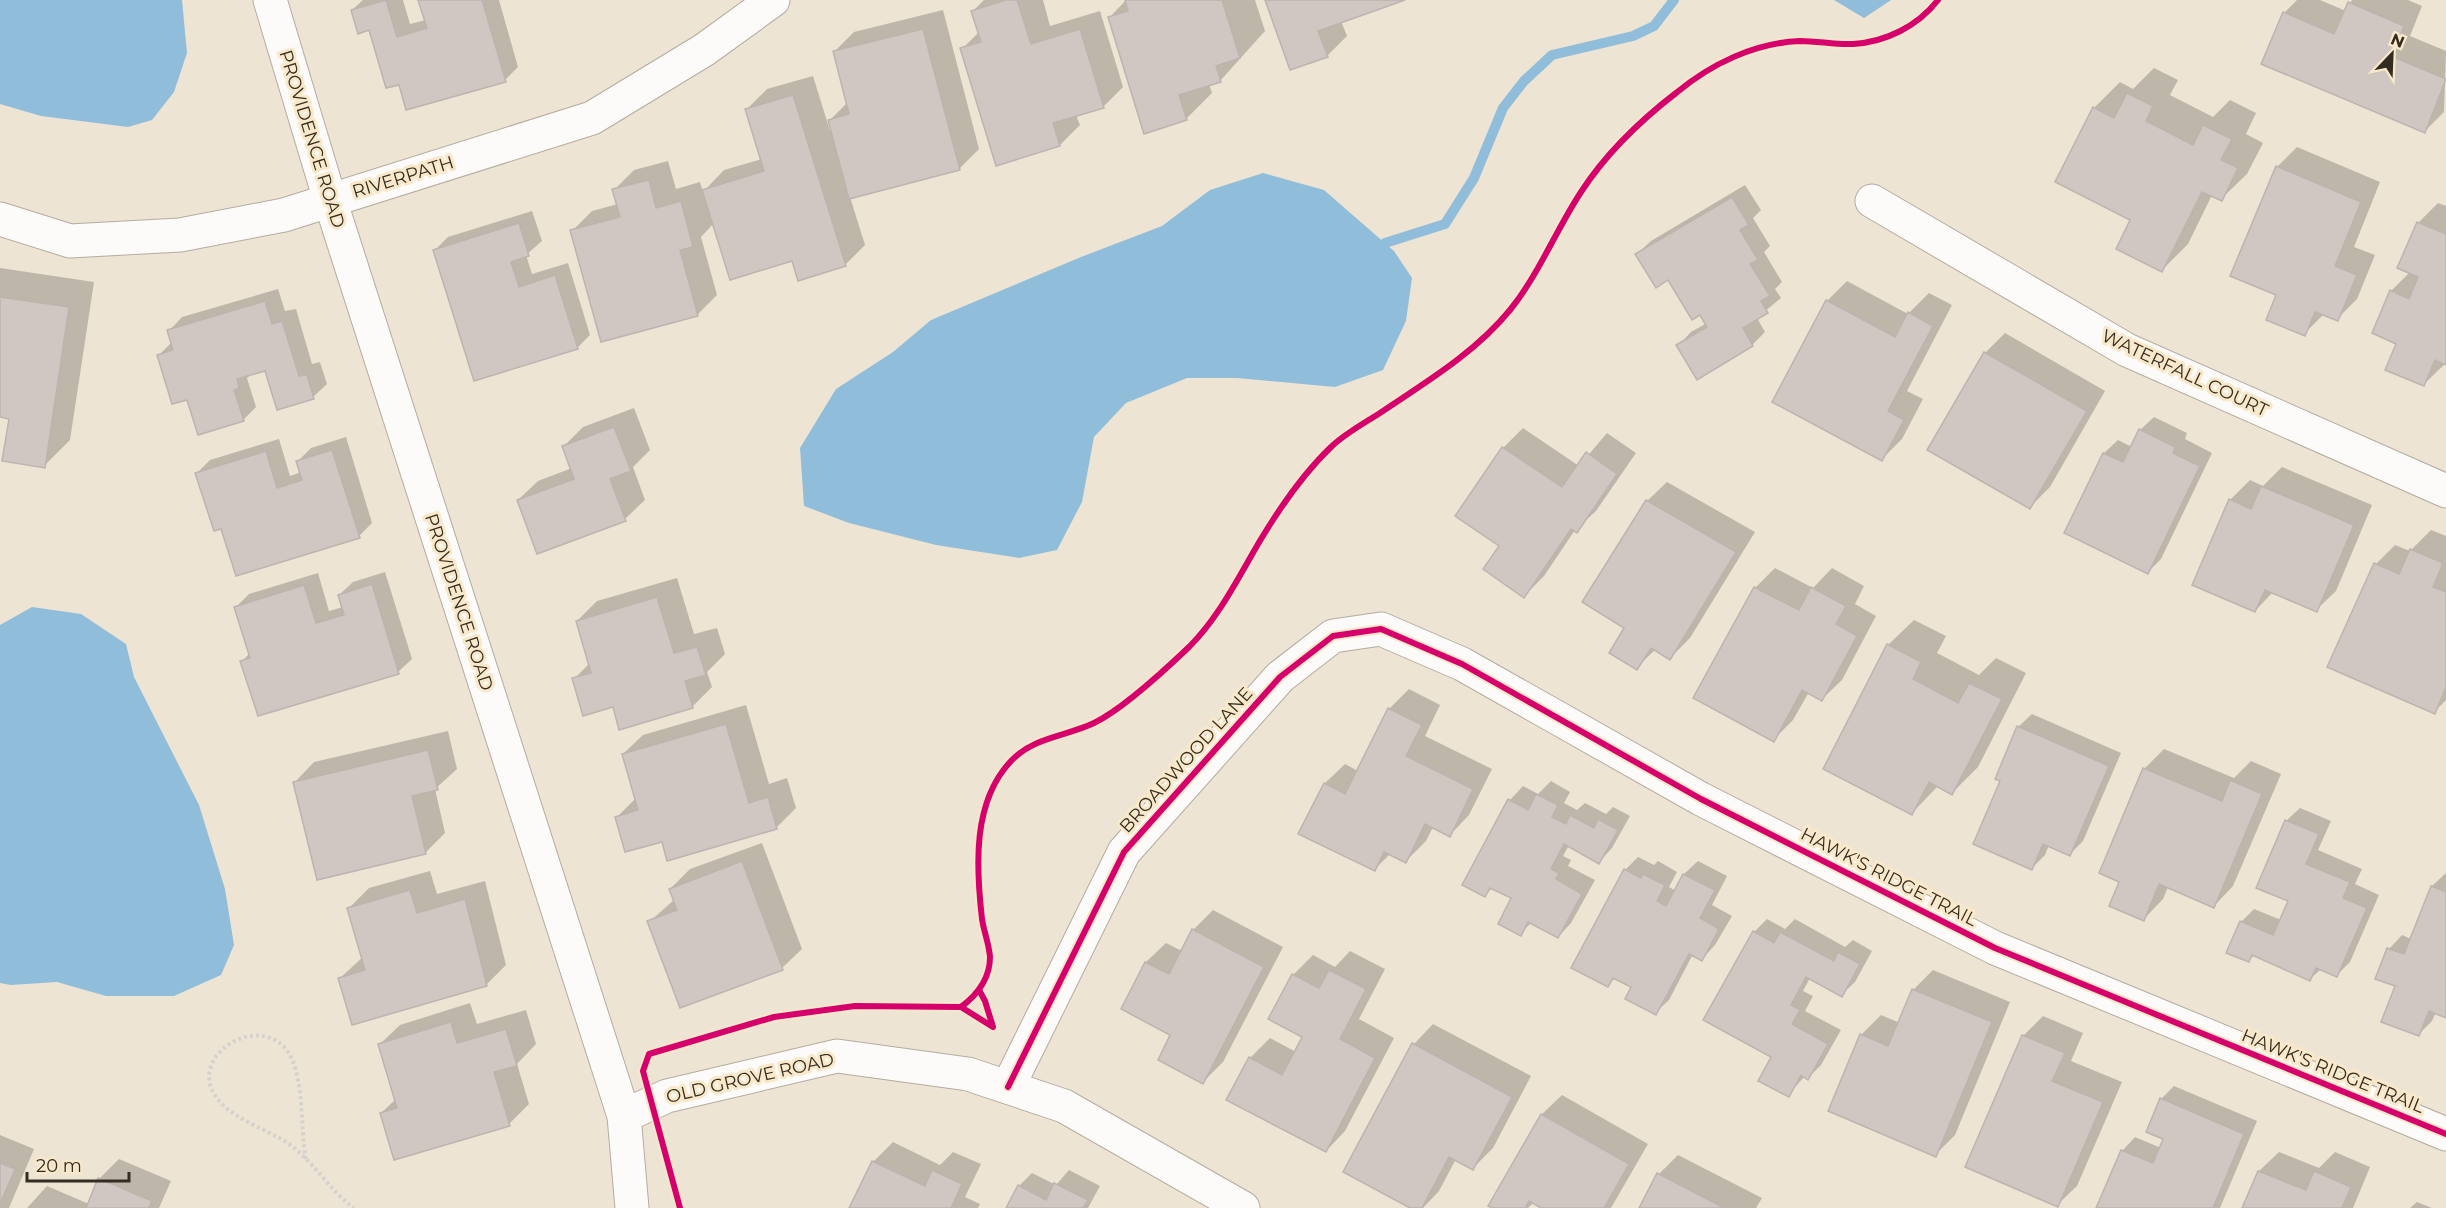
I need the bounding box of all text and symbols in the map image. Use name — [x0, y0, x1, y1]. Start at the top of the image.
north arrow — [2362, 24, 2422, 84]
text: N — [2388, 29, 2407, 52]
street label: PROVIDENCE ROAD — [274, 47, 350, 231]
street label: RIVERPATH — [350, 151, 456, 203]
street label: WATERFALL COURT — [2098, 325, 2272, 422]
street label: PROVIDENCE ROAD — [420, 511, 498, 693]
street label: BROADWOOD LANE — [1115, 683, 1257, 837]
street label: HAWK'S RIDGE TRAIL — [1797, 823, 1981, 931]
street label: HAWK'S RIDGE TRAIL — [2238, 1024, 2428, 1118]
street label: OLD GROVE ROAD — [664, 1048, 836, 1108]
scale bar — [27, 1145, 129, 1183]
text: 20 m — [36, 1155, 82, 1177]

